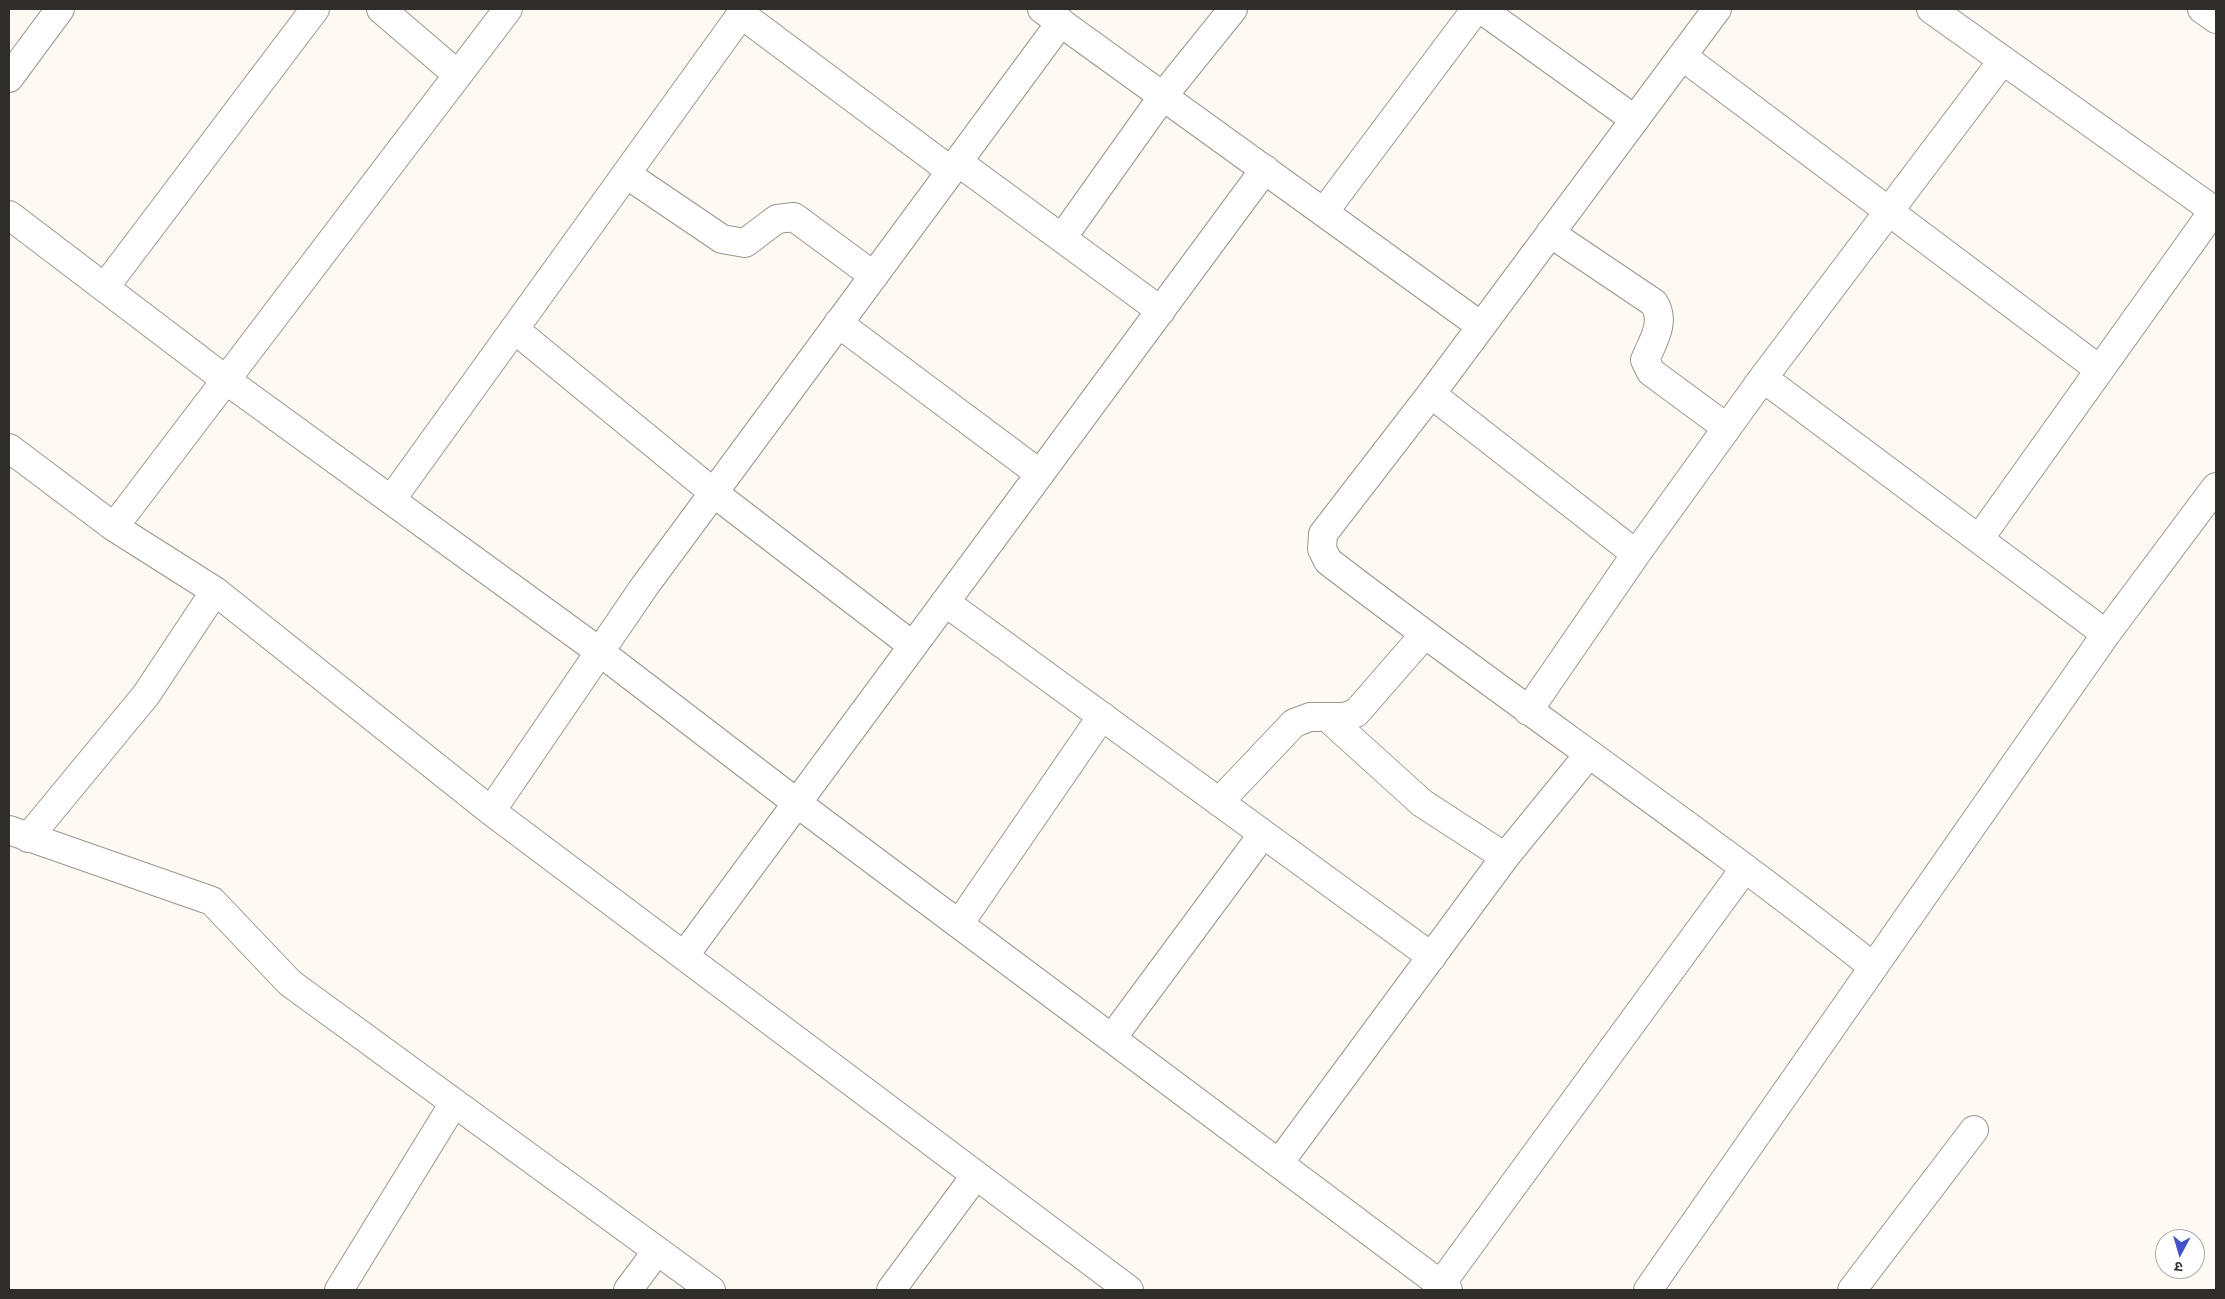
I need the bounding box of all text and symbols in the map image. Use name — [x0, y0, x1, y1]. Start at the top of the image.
north arrow — [2155, 1229, 2205, 1279]
text: उ — [2173, 1258, 2184, 1278]

